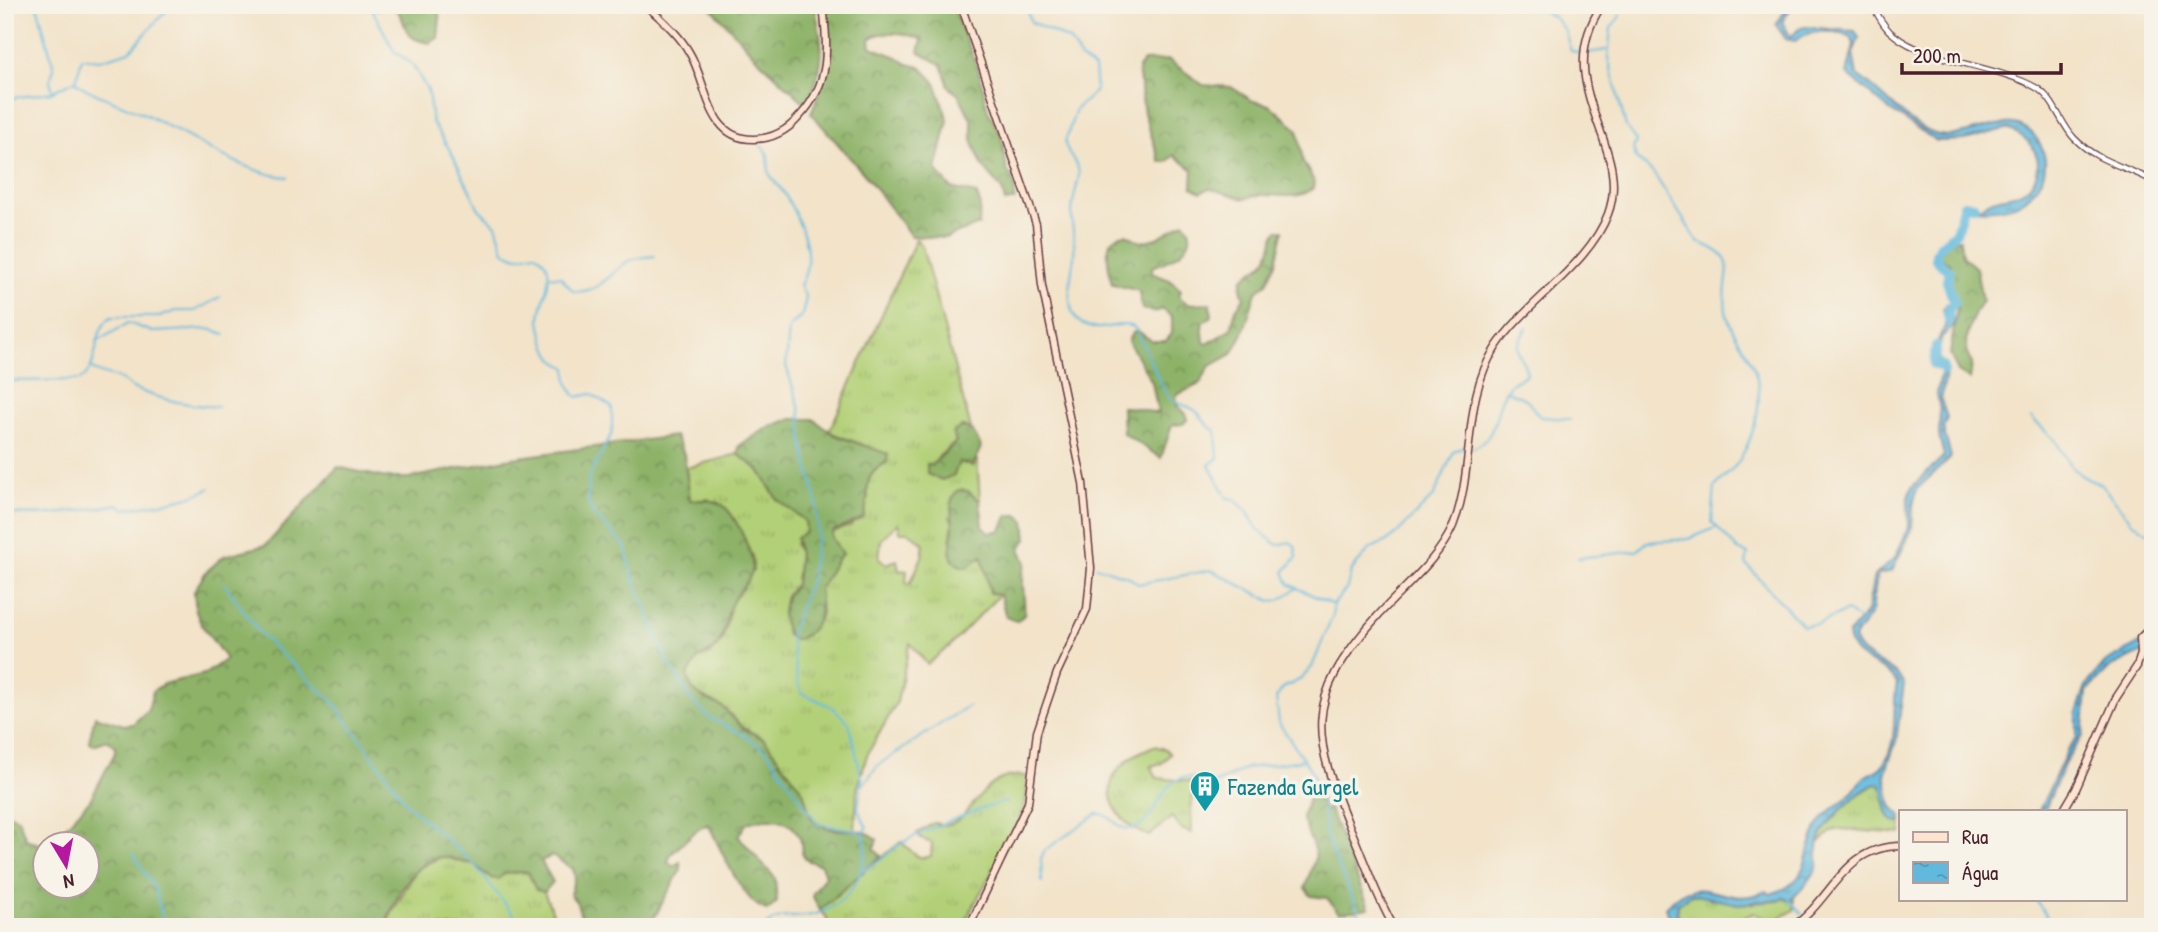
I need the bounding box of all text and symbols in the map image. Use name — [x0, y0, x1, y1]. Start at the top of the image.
scale bar — [1902, 32, 2062, 76]
text: 200 m — [1913, 41, 1961, 70]
building icon: Fazenda Gurgel — [1188, 769, 1222, 813]
place label: Fazenda Gurgel — [1227, 770, 1359, 802]
legend — [1899, 810, 2126, 900]
text: Rua — [1962, 822, 1988, 851]
north arrow — [32, 830, 102, 900]
text: Água — [1962, 858, 1998, 887]
text: N — [62, 868, 76, 895]

